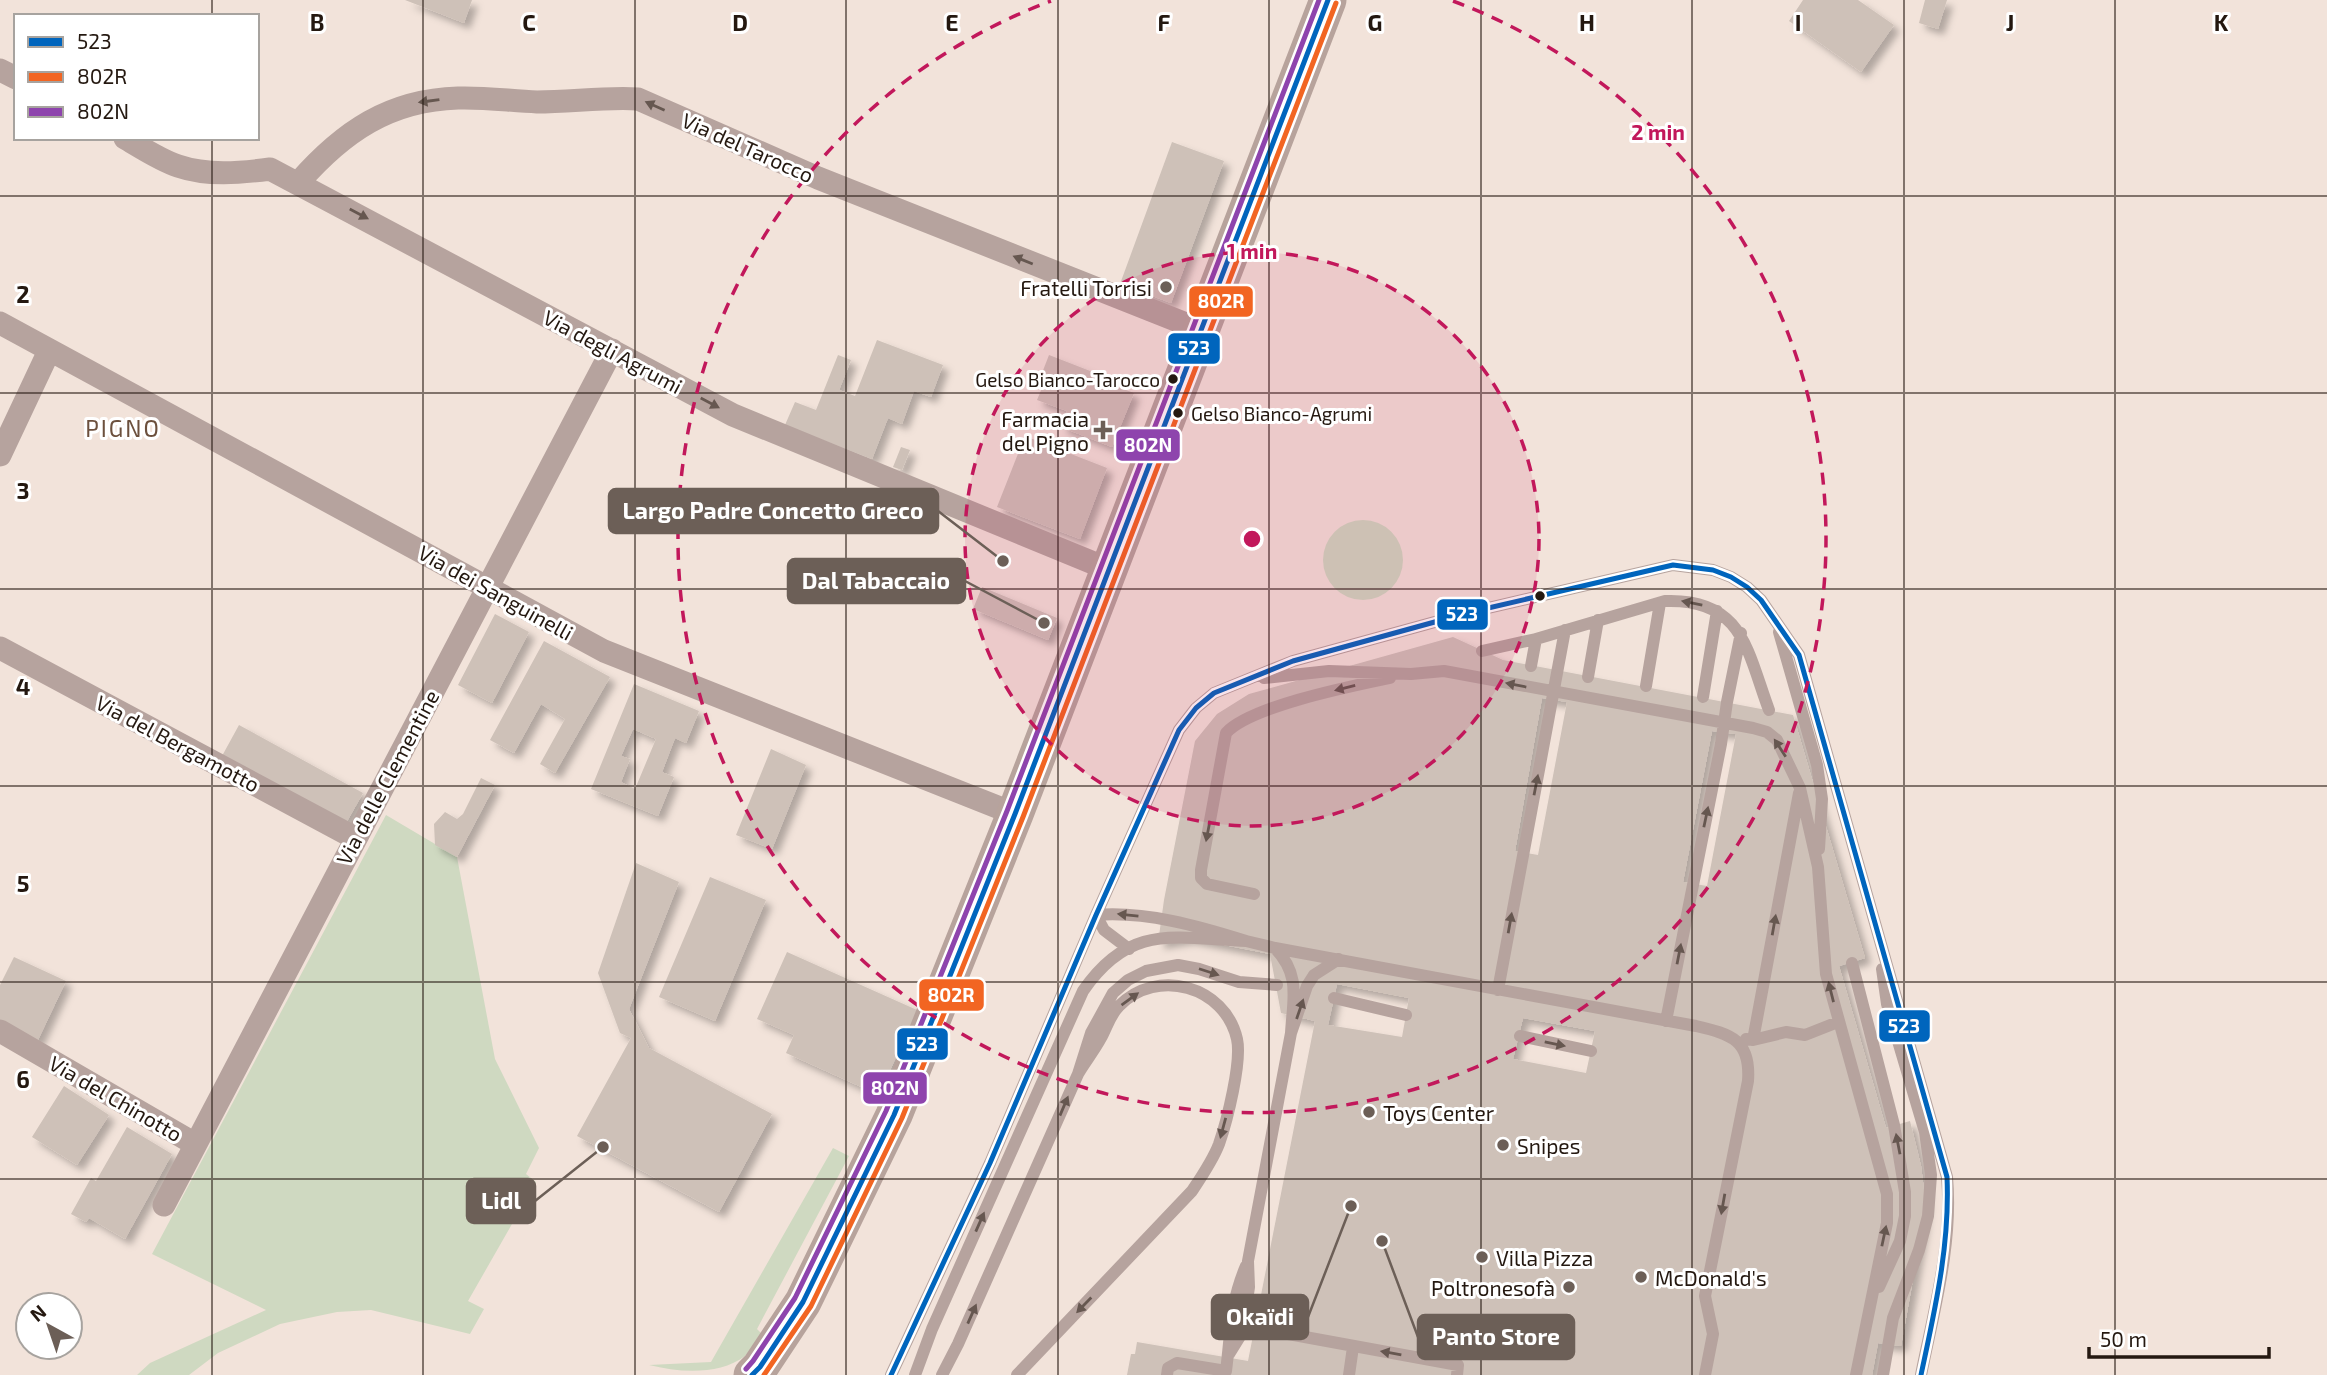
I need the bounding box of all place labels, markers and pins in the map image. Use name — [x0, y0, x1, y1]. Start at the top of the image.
place label: Fratelli Torrisi — [1020, 275, 1152, 300]
marker: Fratelli Torrisi — [1158, 279, 1174, 295]
place label: Gelso Bianco-Tarocco — [975, 368, 1160, 391]
marker: Gelso Bianco-Tarocco — [1166, 372, 1180, 386]
place label: Gelso Bianco-Agrumi — [1191, 402, 1372, 425]
place label: Farmacia del Pigno — [1001, 406, 1089, 455]
marker: Gelso Bianco-Agrumi — [1171, 406, 1185, 420]
marker: Farmacia del Pigno — [1095, 422, 1111, 438]
callout: Largo Padre Concetto Greco — [609, 489, 938, 533]
centre of rings — [1240, 527, 1264, 551]
callout: Dal Tabaccaio — [788, 559, 965, 603]
unlabelled marker — [1533, 589, 1547, 603]
place label: Toys Center — [1383, 1100, 1495, 1125]
marker: Toys Center — [1361, 1104, 1377, 1120]
place label: Snipes — [1517, 1133, 1580, 1158]
marker: Snipes — [1495, 1137, 1511, 1153]
callout: Lidl — [467, 1179, 535, 1223]
place label: Villa Pizza — [1496, 1245, 1593, 1270]
marker: Villa Pizza — [1474, 1249, 1490, 1265]
place label: McDonald's — [1655, 1265, 1767, 1290]
marker: McDonald's — [1633, 1269, 1649, 1285]
place label: Poltronesofà — [1431, 1275, 1555, 1300]
marker: Poltronesofà — [1561, 1279, 1577, 1295]
callout: Okaïdi — [1212, 1295, 1308, 1339]
callout: Panto Store — [1418, 1315, 1574, 1359]

